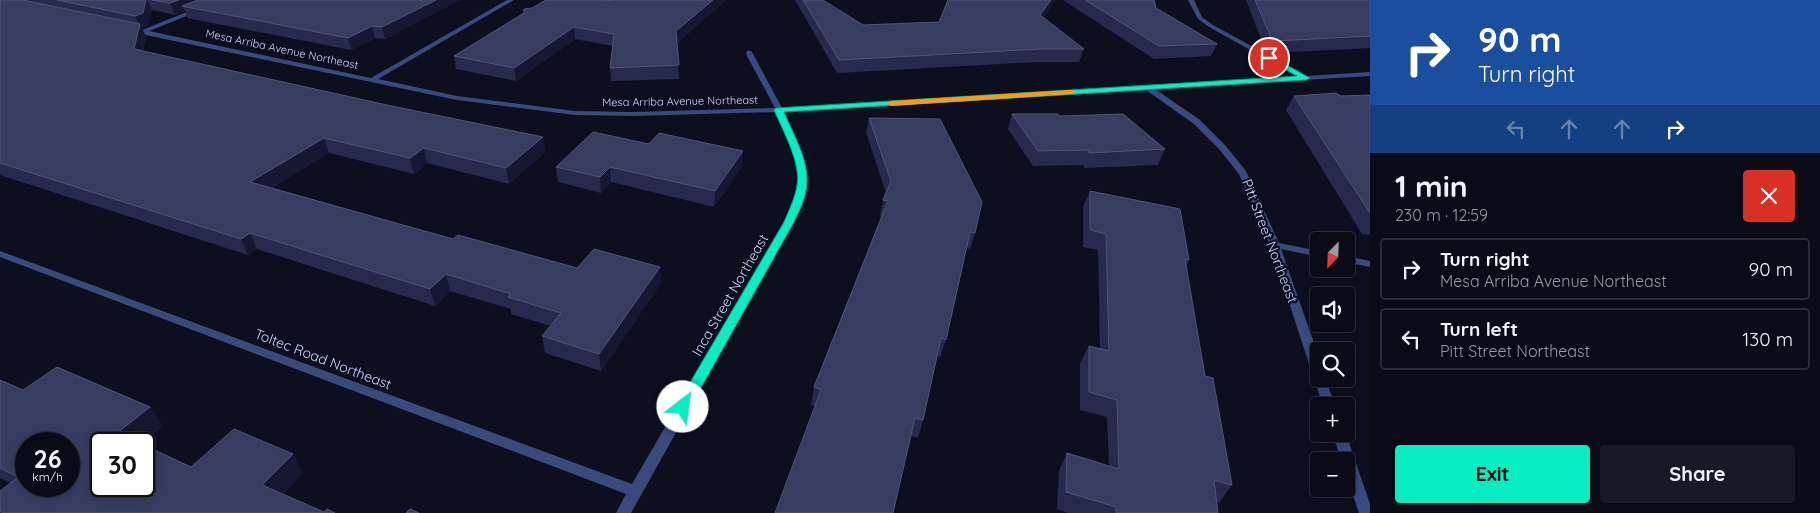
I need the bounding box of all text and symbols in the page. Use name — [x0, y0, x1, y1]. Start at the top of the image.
text: 90 m — [1478, 17, 1561, 61]
icon: right — [1395, 20, 1460, 85]
street label: Mesa Arriba Avenue Northeast — [204, 26, 360, 72]
pin — [1248, 37, 1290, 79]
icon: arrive — [1255, 44, 1283, 72]
text: Turn right — [1478, 60, 1575, 88]
street label: Mesa Arriba Avenue Northeast — [602, 93, 758, 109]
icon: left — [1502, 115, 1530, 143]
icon: ahead — [1555, 115, 1583, 143]
icon: ahead — [1608, 115, 1636, 143]
icon: right — [1661, 115, 1689, 143]
text: 1 min — [1395, 167, 1468, 205]
button: close — [1743, 170, 1795, 222]
street label: Pitt Street Northeast — [1238, 177, 1302, 306]
text: 230 m · 12:59 — [1395, 205, 1488, 225]
street label: Inca Street Northeast — [688, 231, 772, 359]
north arrow — [1310, 232, 1355, 278]
map controls — [1310, 232, 1355, 497]
text: Turn right — [1440, 247, 1529, 271]
icon: right — [1397, 255, 1425, 283]
text: 90 m — [1749, 257, 1793, 281]
text: Mesa Arriba Avenue Northeast — [1440, 271, 1667, 291]
button: sound — [1310, 287, 1355, 332]
text: Turn left — [1440, 317, 1518, 341]
street label: Toltec Road Northeast — [252, 325, 394, 393]
icon: left — [1397, 325, 1425, 353]
text: 130 m — [1742, 327, 1793, 351]
text: Pitt Street Northeast — [1440, 341, 1590, 361]
button: search — [1310, 342, 1355, 387]
position arrow — [656, 380, 708, 432]
button: + — [1310, 397, 1355, 442]
speed limit sign: 30 — [90, 432, 155, 497]
text: 26 — [33, 443, 62, 474]
button: Exit — [1395, 445, 1590, 503]
button: Share — [1600, 445, 1795, 503]
button: − — [1310, 452, 1355, 497]
text: km/h — [32, 469, 63, 484]

